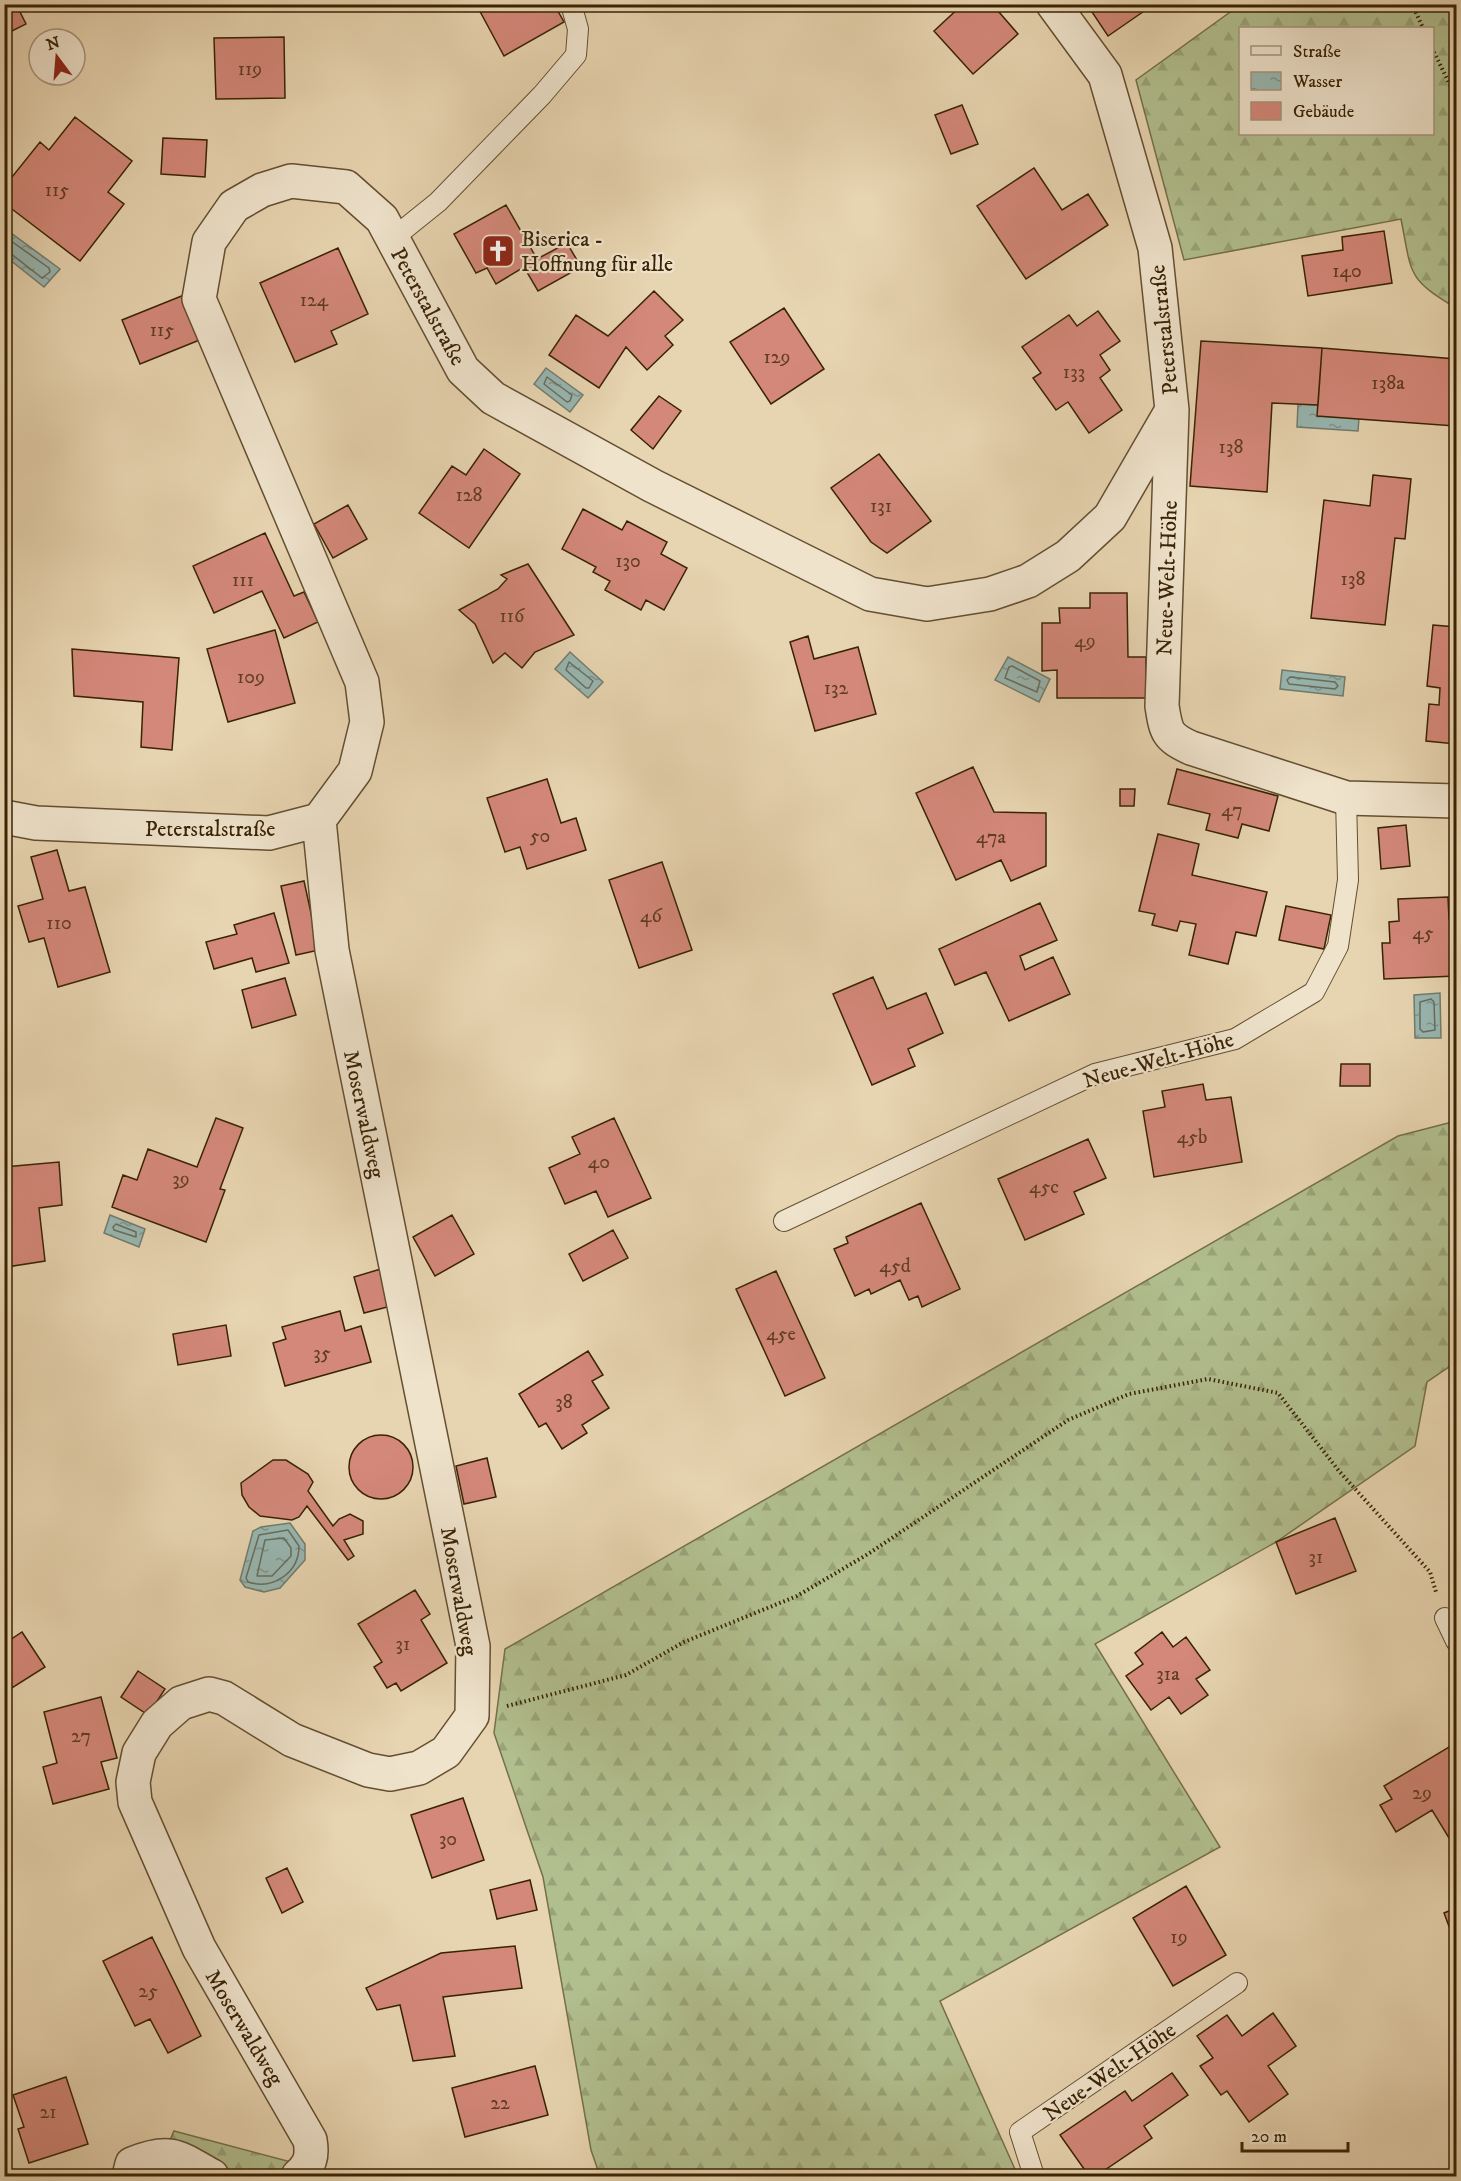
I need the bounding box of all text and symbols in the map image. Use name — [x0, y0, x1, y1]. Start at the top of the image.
north arrow — [27, 27, 87, 87]
legend — [1239, 27, 1434, 135]
text: N — [44, 32, 62, 55]
text: Straße — [1293, 41, 1341, 63]
house number: 119 — [238, 57, 262, 82]
text: Wasser — [1292, 71, 1343, 93]
text: Gebäude — [1293, 101, 1354, 123]
house number: 115 — [45, 178, 69, 203]
place label: Biserica - Hoffnung für alle — [521, 226, 673, 278]
church icon: Biserica - Hoffnung für alle — [480, 233, 516, 269]
street label: Peterstalstraße — [384, 243, 471, 370]
house number: 140 — [1332, 259, 1362, 284]
street label: Peterstalstraße — [1144, 263, 1185, 396]
house number: 124 — [300, 288, 329, 313]
house number: 115 — [150, 318, 174, 343]
house number: 129 — [763, 345, 791, 370]
house number: 133 — [1063, 360, 1085, 385]
house number: 138a — [1371, 371, 1405, 396]
house number: 138 — [1219, 435, 1243, 460]
house number: 128 — [455, 483, 483, 508]
house number: 131 — [870, 494, 892, 519]
street label: Neue-Welt-Höhe — [1151, 500, 1184, 656]
house number: 130 — [615, 549, 641, 574]
house number: 138 — [1341, 567, 1365, 592]
house number: 111 — [232, 568, 254, 593]
house number: 116 — [499, 604, 525, 629]
house number: 49 — [1074, 629, 1096, 654]
house number: 109 — [237, 665, 265, 690]
house number: 132 — [824, 676, 848, 701]
house number: 47 — [1221, 798, 1243, 823]
street label: Peterstalstraße — [145, 816, 275, 843]
house number: 50 — [530, 824, 550, 849]
house number: 47a — [976, 825, 1006, 850]
house number: 46 — [640, 904, 663, 929]
house number: 110 — [46, 911, 72, 936]
house number: 45 — [1412, 921, 1434, 946]
street label: Neue-Welt-Höhe — [1080, 1026, 1237, 1095]
street label: Moserwaldweg — [337, 1048, 390, 1181]
house number: 45b — [1177, 1125, 1207, 1150]
house number: 40 — [588, 1150, 610, 1175]
house number: 39 — [172, 1167, 190, 1192]
house number: 45c — [1029, 1175, 1059, 1200]
house number: 45d — [879, 1254, 911, 1279]
house number: 45e — [766, 1322, 796, 1347]
house number: 35 — [313, 1341, 331, 1366]
house number: 38 — [555, 1390, 573, 1415]
street label: Moserwaldweg — [434, 1525, 483, 1658]
house number: 31 — [1309, 1545, 1323, 1570]
house number: 31 — [396, 1632, 410, 1657]
house number: 31a — [1156, 1662, 1180, 1687]
house number: 27 — [71, 1724, 91, 1749]
house number: 29 — [1412, 1781, 1432, 1806]
house number: 30 — [439, 1827, 457, 1852]
house number: 19 — [1170, 1925, 1188, 1950]
street label: Moserwaldweg — [199, 1965, 289, 2091]
house number: 25 — [138, 1979, 158, 2004]
street label: Neue-Welt-Höhe — [1038, 2017, 1181, 2128]
house number: 22 — [490, 2091, 510, 2116]
house number: 21 — [39, 2100, 57, 2125]
scale bar — [1242, 2115, 1348, 2153]
text: 20 m — [1251, 2126, 1287, 2148]

